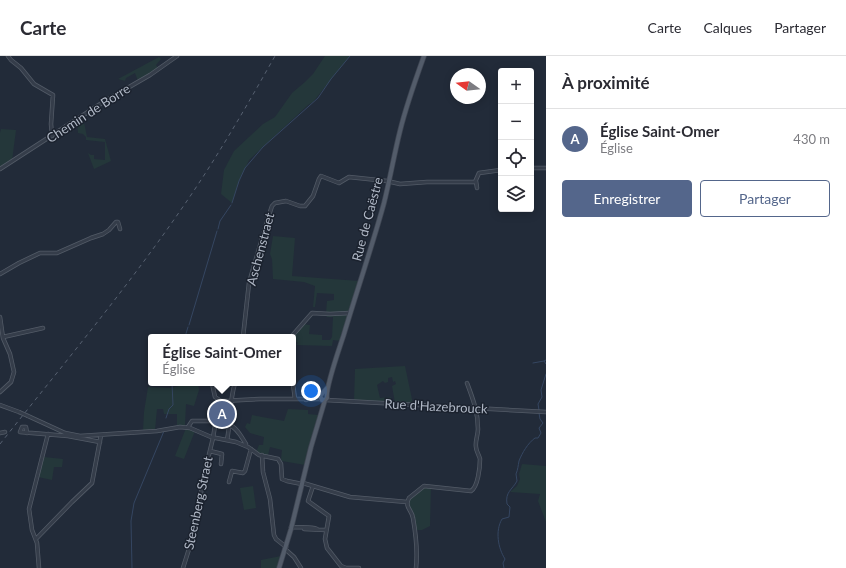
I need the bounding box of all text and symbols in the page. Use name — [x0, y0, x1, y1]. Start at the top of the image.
text: Carte — [20, 16, 66, 39]
text: Carte — [648, 19, 681, 36]
text: Calques — [703, 19, 752, 36]
text: Partager — [774, 19, 826, 36]
north arrow — [450, 68, 486, 104]
map controls — [498, 68, 534, 212]
button: + — [498, 68, 534, 104]
text: À proximité — [562, 72, 650, 93]
street label: Chemin de Borre — [43, 80, 133, 146]
button: − — [498, 104, 534, 140]
text: Église Saint-Omer — [600, 122, 719, 140]
text: A — [570, 131, 580, 147]
text: 430 m — [793, 131, 830, 147]
button: locate — [498, 140, 534, 176]
text: Église — [600, 140, 633, 156]
street label: Rue de Caëstre — [348, 175, 386, 263]
button: layers — [498, 176, 534, 212]
button: Enregistrer — [562, 180, 692, 217]
button: Partager — [700, 180, 830, 217]
street label: Aschenstraet — [243, 210, 278, 287]
popup — [148, 334, 296, 386]
text: Église Saint-Omer — [162, 343, 282, 361]
text: Église — [162, 361, 195, 377]
your location — [301, 381, 321, 401]
street label: Rue d'Hazebrouck — [384, 395, 488, 417]
pin: A — [209, 399, 235, 429]
street label: Steenberg Straet — [180, 454, 216, 551]

